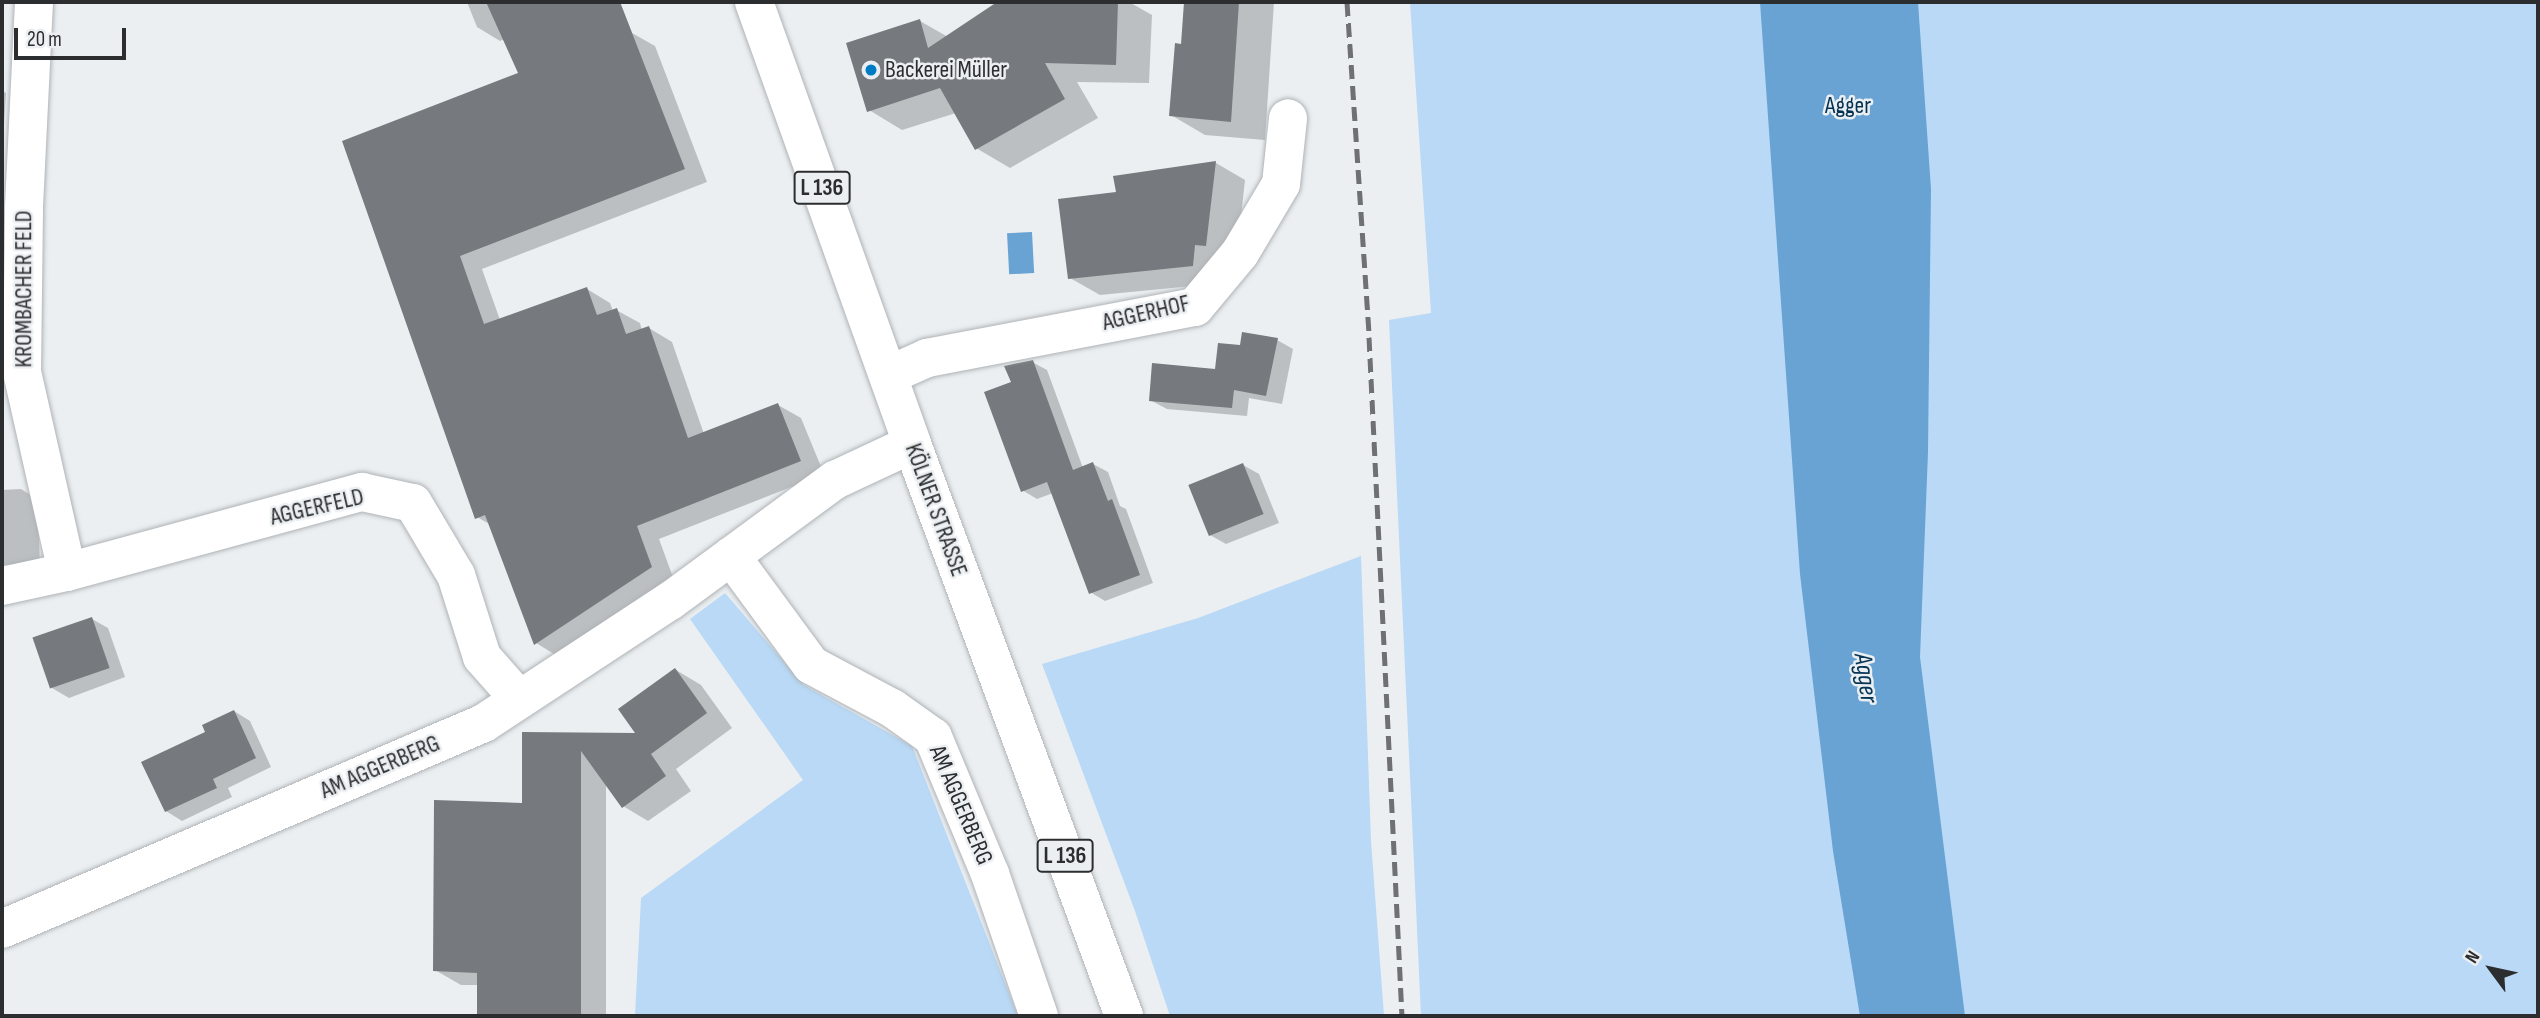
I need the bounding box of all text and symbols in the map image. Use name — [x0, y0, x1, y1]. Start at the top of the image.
scale bar — [18, 14, 130, 58]
text: 20 m — [27, 27, 62, 52]
place label: Backerei Müller — [885, 56, 1007, 84]
marker: Backerei Müller — [863, 62, 879, 78]
park label: Agger — [1825, 92, 1871, 120]
road number: L 136 — [792, 168, 852, 208]
street label: KROMBACHER FELD — [10, 210, 38, 368]
street label: AGGERHOF — [1100, 289, 1192, 337]
street label: KÖLNER STRASSE — [899, 440, 973, 580]
street label: AGGERFELD — [267, 482, 367, 532]
water label: Agger — [1846, 651, 1884, 705]
street label: AM AGGERBERG — [316, 729, 444, 805]
street label: AM AGGERBERG — [923, 741, 999, 869]
road number: L 136 — [1035, 836, 1095, 876]
north arrow — [2456, 934, 2526, 1004]
text: N — [2461, 947, 2485, 968]

